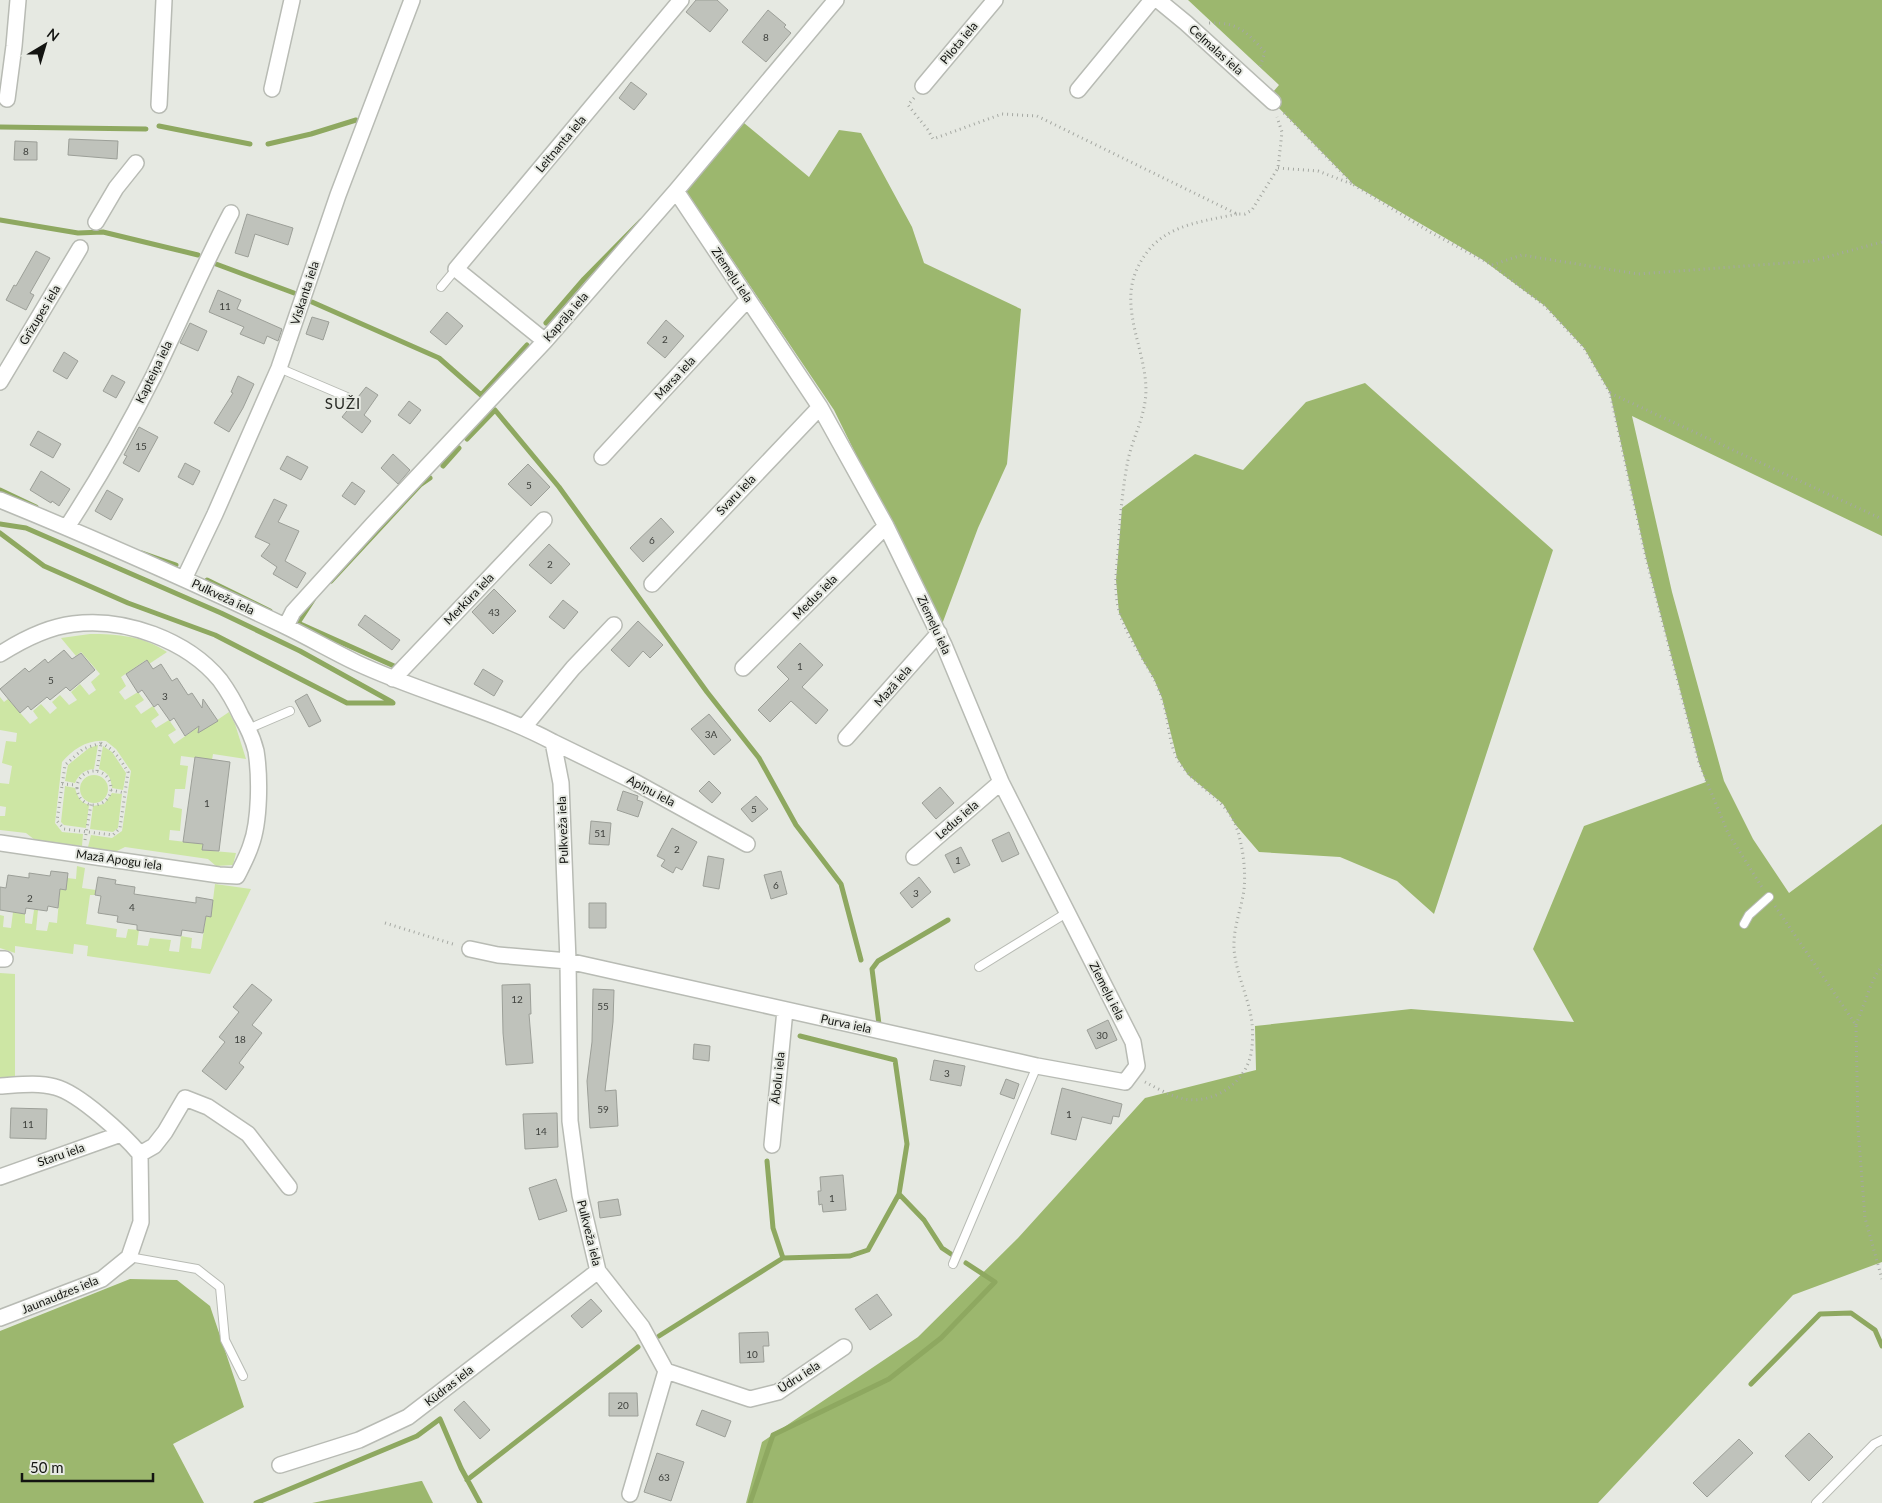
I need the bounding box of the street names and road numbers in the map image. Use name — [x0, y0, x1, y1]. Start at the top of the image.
street label: Pilota iela — [937, 18, 981, 67]
street label: Ceļmalas iela — [1186, 21, 1247, 78]
street label: Leitnanta iela — [532, 112, 589, 175]
street label: Ziemeļu iela — [709, 244, 756, 305]
street label: Viskanta iela — [287, 259, 322, 327]
street label: Grīzupes iela — [16, 282, 63, 347]
street label: Kaprāļa iela — [540, 289, 591, 345]
street label: Kapteiņa iela — [132, 338, 175, 406]
street label: Marsa iela — [651, 353, 698, 402]
street label: Svaru iela — [713, 471, 759, 518]
street label: Merkūra iela — [440, 570, 497, 628]
street label: Medus iela — [789, 571, 840, 622]
street label: Pulkveža iela — [189, 575, 257, 618]
street label: Ziemeļu iela — [914, 593, 955, 657]
street label: Mazā iela — [871, 662, 915, 709]
street label: Apiņu iela — [625, 772, 678, 809]
street label: Pulkveža iela — [554, 796, 571, 864]
street label: Ledus iela — [932, 797, 981, 842]
street label: Mazā Apogu iela — [75, 846, 163, 873]
street label: Ziemeļu iela — [1086, 959, 1128, 1022]
street label: Purva iela — [819, 1011, 873, 1036]
street label: Ābolu iela — [767, 1051, 788, 1105]
street label: Staru iela — [35, 1140, 86, 1170]
street label: Pulkveža iela — [574, 1198, 605, 1268]
street label: Jaunaudzes iela — [19, 1272, 100, 1317]
street label: Ūdru iela — [775, 1357, 823, 1396]
street label: Kūdras iela — [421, 1362, 476, 1409]

